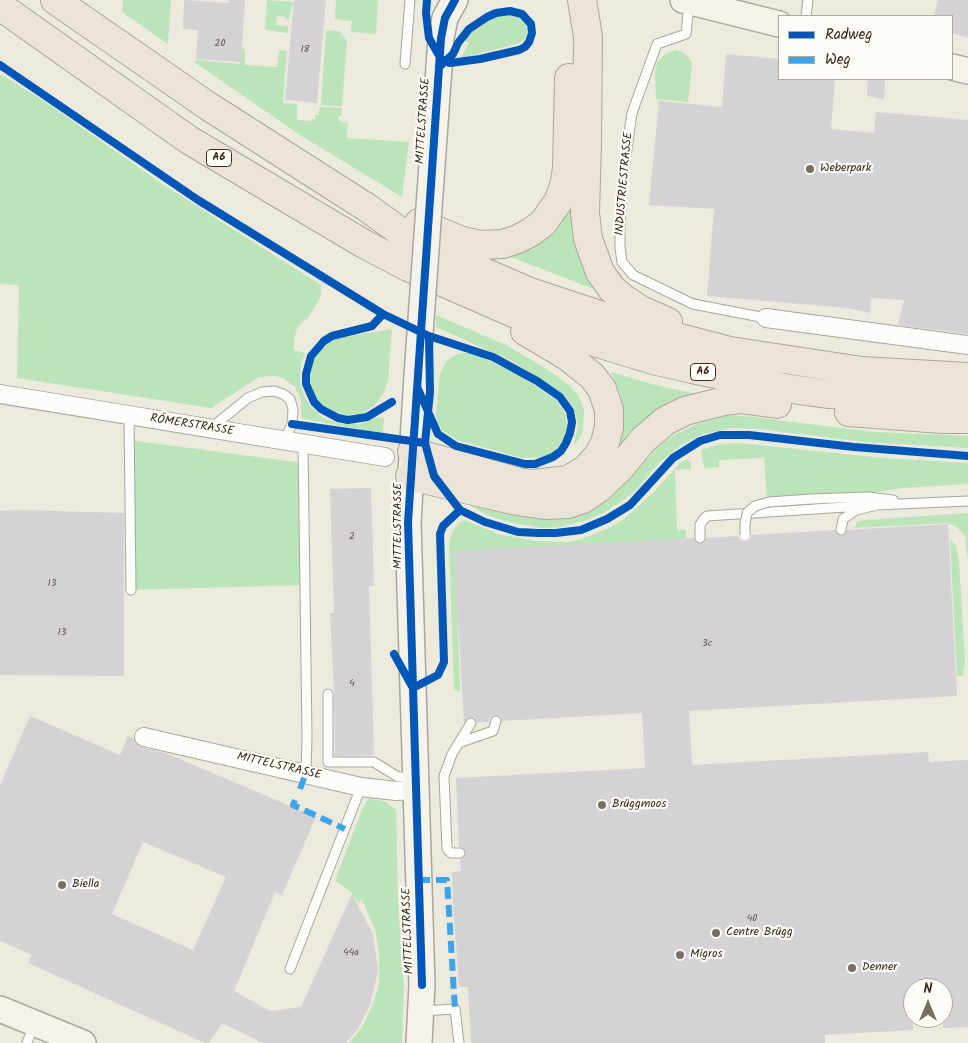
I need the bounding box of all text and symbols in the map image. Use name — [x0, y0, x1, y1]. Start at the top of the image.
legend — [778, 15, 953, 80]
text: Radweg — [825, 23, 872, 47]
house number: 20 — [215, 38, 225, 50]
house number: 18 — [300, 44, 310, 56]
text: Weg — [825, 48, 851, 72]
street label: MITTELSTRASSE — [414, 77, 434, 165]
street label: INDUSTRIESTRASSE — [613, 131, 637, 237]
road number: A6 — [206, 150, 232, 167]
place label: Weberpark — [820, 162, 871, 176]
marker: Weberpark — [804, 163, 816, 175]
road number: A6 — [690, 364, 716, 381]
street label: RÖMERSTRASSE — [149, 412, 235, 440]
street label: MITTELSTRASSE — [392, 483, 406, 569]
house number: 2 — [349, 531, 355, 543]
house number: 13 — [48, 578, 56, 590]
house number: 13 — [58, 627, 66, 639]
house number: 3c — [702, 638, 712, 650]
house number: 4 — [349, 678, 355, 690]
street label: MITTELSTRASSE — [235, 750, 323, 784]
place label: Brüggmoos — [612, 798, 666, 812]
marker: Brüggmoos — [596, 799, 608, 811]
place label: Biella — [72, 878, 99, 892]
marker: Biella — [56, 879, 68, 891]
street label: MITTELSTRASSE — [400, 888, 418, 974]
house number: 40 — [747, 913, 757, 925]
place label: Centre Brügg — [726, 926, 793, 940]
marker: Centre Brügg — [710, 927, 722, 939]
house number: 44a — [343, 947, 359, 959]
place label: Migros — [690, 948, 723, 962]
marker: Migros — [674, 949, 686, 961]
place label: Denner — [862, 961, 897, 975]
marker: Denner — [846, 962, 858, 974]
north arrow — [903, 978, 953, 1028]
text: N — [924, 978, 932, 1000]

